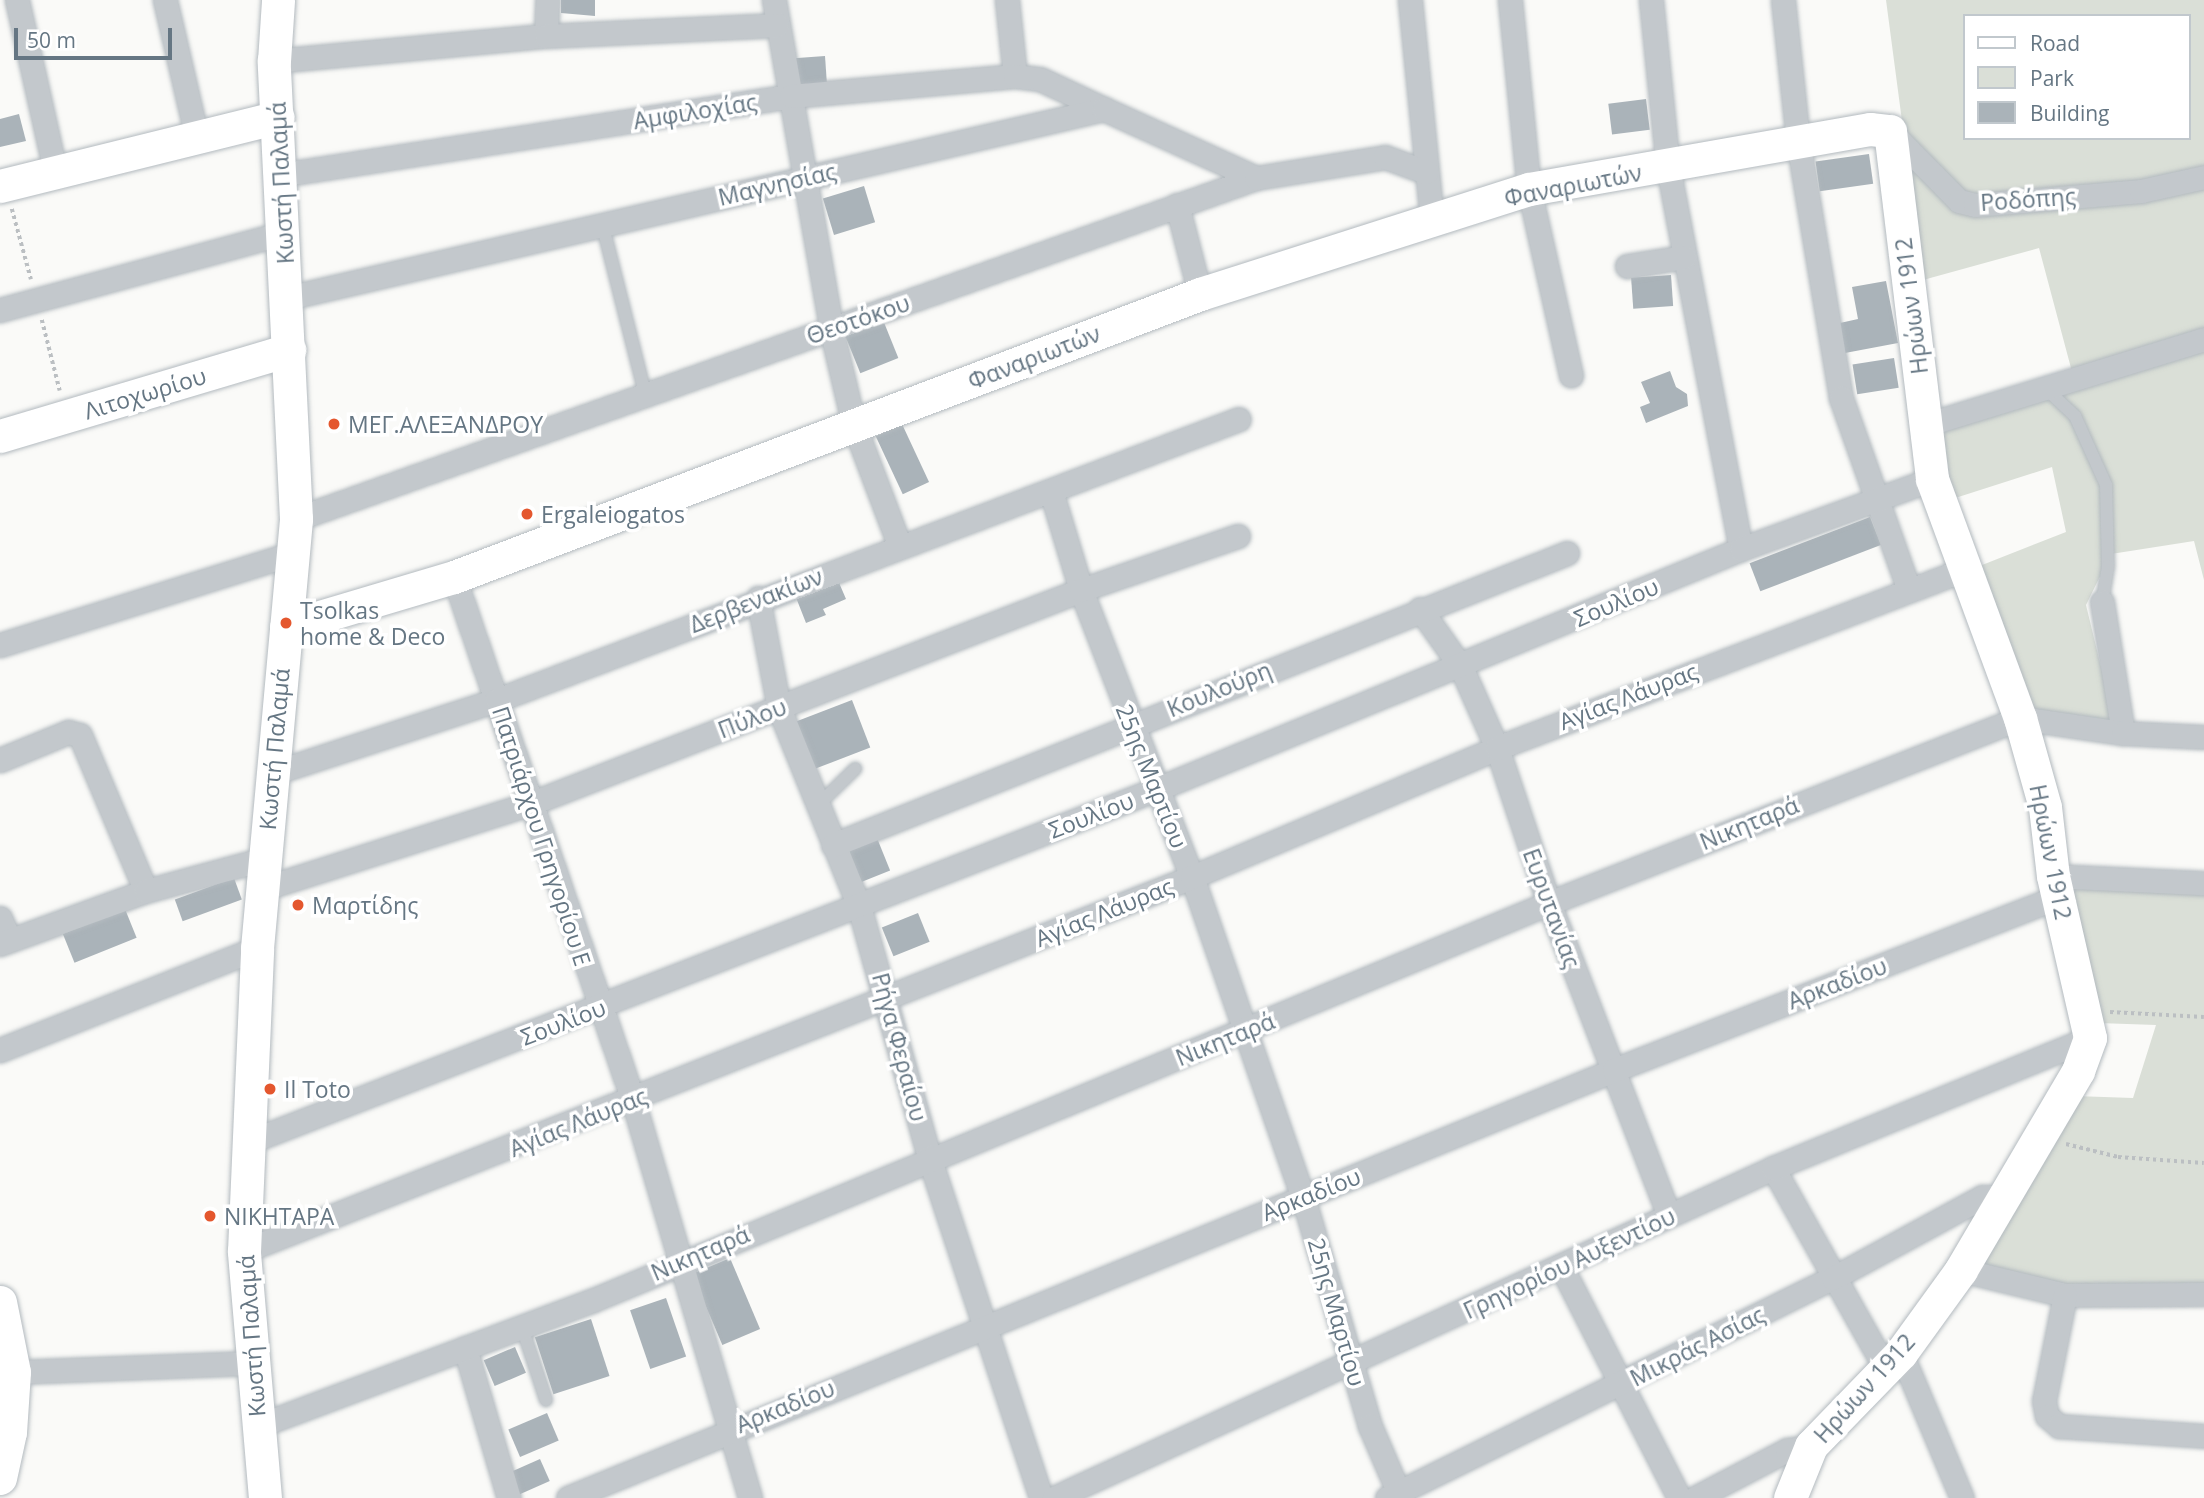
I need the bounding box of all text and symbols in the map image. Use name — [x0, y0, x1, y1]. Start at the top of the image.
scale bar — [18, 14, 175, 58]
legend — [1962, 14, 2190, 140]
text: 50 m — [27, 26, 76, 54]
text: Road — [2030, 29, 2080, 57]
text: Park — [2030, 64, 2074, 92]
street label: Αμφιλοχίας — [631, 88, 759, 134]
text: Building — [2030, 99, 2109, 127]
street label: Κωστή Παλαμά — [263, 101, 299, 265]
street label: Μαγνησίας — [715, 157, 839, 211]
street label: Φαναριωτών — [1502, 158, 1644, 212]
street label: Ροδόπης — [1979, 182, 2077, 216]
street label: Ηρώων 1912 — [1889, 236, 1933, 376]
street label: Θεοτόκου — [803, 288, 913, 350]
street label: Φαναριωτών — [964, 319, 1104, 395]
street label: Λιτοχωρίου — [81, 361, 209, 425]
place label: ΜΕΓ.ΑΛΕΞΑΝΔΡΟΥ — [348, 410, 543, 438]
marker: ΜΕΓ.ΑΛΕΞΑΝΔΡΟΥ — [326, 416, 342, 432]
place label: Ergaleiogatos — [541, 500, 685, 528]
marker: Ergaleiogatos — [519, 506, 535, 522]
street label: Δερβενακίων — [686, 562, 826, 638]
street label: Σουλίου — [1570, 572, 1662, 632]
place label: Tsolkas home & Deco — [300, 596, 445, 650]
marker: Tsolkas home & Deco — [278, 615, 294, 631]
street label: Κουλούρη — [1163, 656, 1275, 722]
street label: Αγίας Λάυρας — [1555, 657, 1701, 735]
street label: Κωστή Παλαμά — [253, 667, 295, 831]
street label: Πύλου — [714, 692, 790, 744]
street label: 25ης Μαρτίου — [1111, 700, 1193, 852]
street label: Πατριάρχου Γρηγορίου Ε — [487, 703, 597, 969]
street label: Ηρώων 1912 — [2024, 782, 2078, 922]
street label: Σουλίου — [1045, 786, 1137, 844]
street label: Νικηταρά — [1696, 791, 1802, 855]
street label: Ευρυτανίας — [1518, 845, 1586, 971]
street label: Αγίας Λάυρας — [1031, 872, 1177, 952]
place label: Μαρτίδης — [312, 891, 418, 919]
marker: Μαρτίδης — [290, 897, 306, 913]
street label: Αρκαδίου — [1784, 951, 1890, 1015]
street label: Ρήγα Φεραίου — [867, 970, 933, 1124]
street label: Σουλίου — [517, 993, 609, 1051]
street label: Νικηταρά — [1172, 1007, 1278, 1071]
place label: Il Toto — [284, 1075, 351, 1103]
marker: Il Toto — [262, 1081, 278, 1097]
street label: Αγίας Λάυρας — [505, 1082, 651, 1162]
street label: Αρκαδίου — [1258, 1162, 1364, 1226]
place label: ΝΙΚΗΤΑΡΑ — [224, 1202, 334, 1230]
street label: Γρηγορίου Αυξεντίου — [1459, 1202, 1679, 1324]
marker: ΝΙΚΗΤΑΡΑ — [202, 1208, 218, 1224]
street label: Νικηταρά — [647, 1220, 753, 1286]
street label: 25ης Μαρτίου — [1303, 1235, 1371, 1389]
street label: Κωστή Παλαμά — [232, 1254, 270, 1418]
street label: Μικράς Ασίας — [1625, 1300, 1769, 1392]
street label: Ηρώων 1912 — [1808, 1328, 1920, 1448]
street label: Αρκαδίου — [732, 1374, 838, 1438]

